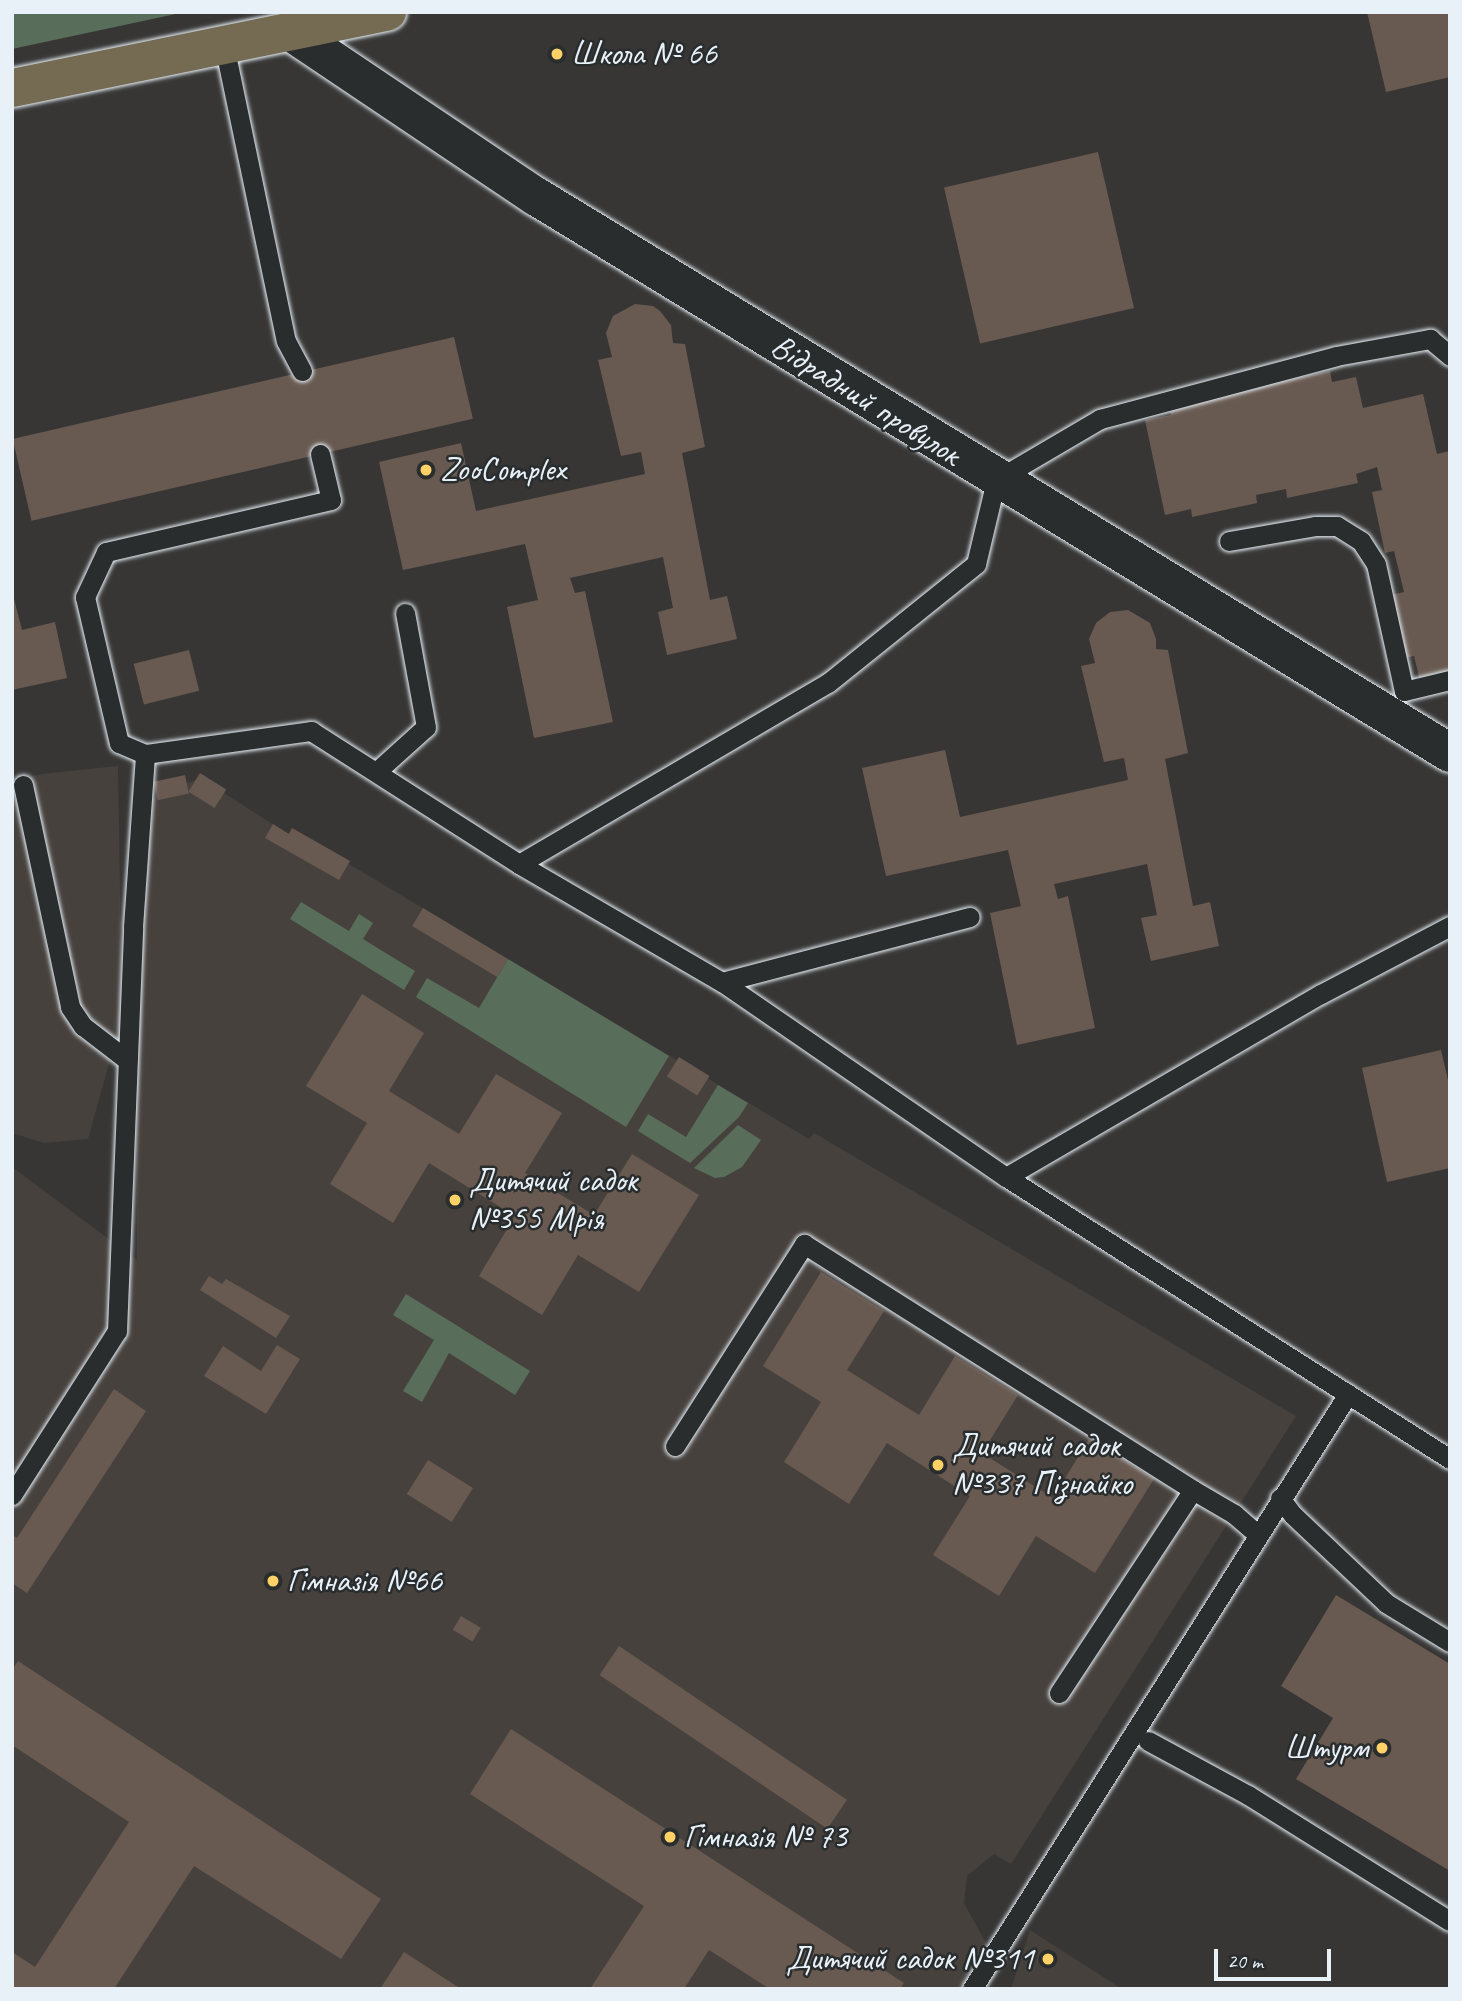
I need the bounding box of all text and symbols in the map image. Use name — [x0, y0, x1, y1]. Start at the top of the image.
place label: Школа № 66 — [571, 34, 717, 74]
marker: Школа № 66 — [549, 46, 565, 62]
street label: Відрадний провулок — [764, 326, 968, 474]
place label: ZooComplex — [440, 450, 566, 490]
marker: ZooComplex — [418, 462, 434, 478]
place label: Дитячий садок №355 Мрія — [469, 1161, 637, 1239]
marker: Дитячий садок №355 Мрія — [447, 1192, 463, 1208]
place label: Дитячий садок №337 Пізнайко — [952, 1426, 1132, 1504]
marker: Дитячий садок №337 Пізнайко — [930, 1457, 946, 1473]
place label: Гімназія №66 — [287, 1561, 442, 1601]
marker: Гімназія №66 — [265, 1573, 281, 1589]
place label: Штурм — [1285, 1728, 1368, 1768]
marker: Штурм — [1374, 1740, 1390, 1756]
place label: Гімназія № 73 — [684, 1817, 847, 1857]
marker: Гімназія № 73 — [662, 1829, 678, 1845]
scale bar — [1217, 1934, 1334, 1978]
place label: Дитячий садок №311 — [786, 1939, 1034, 1979]
text: 20 m — [1227, 1948, 1263, 1974]
marker: Дитячий садок №311 — [1040, 1951, 1056, 1967]

